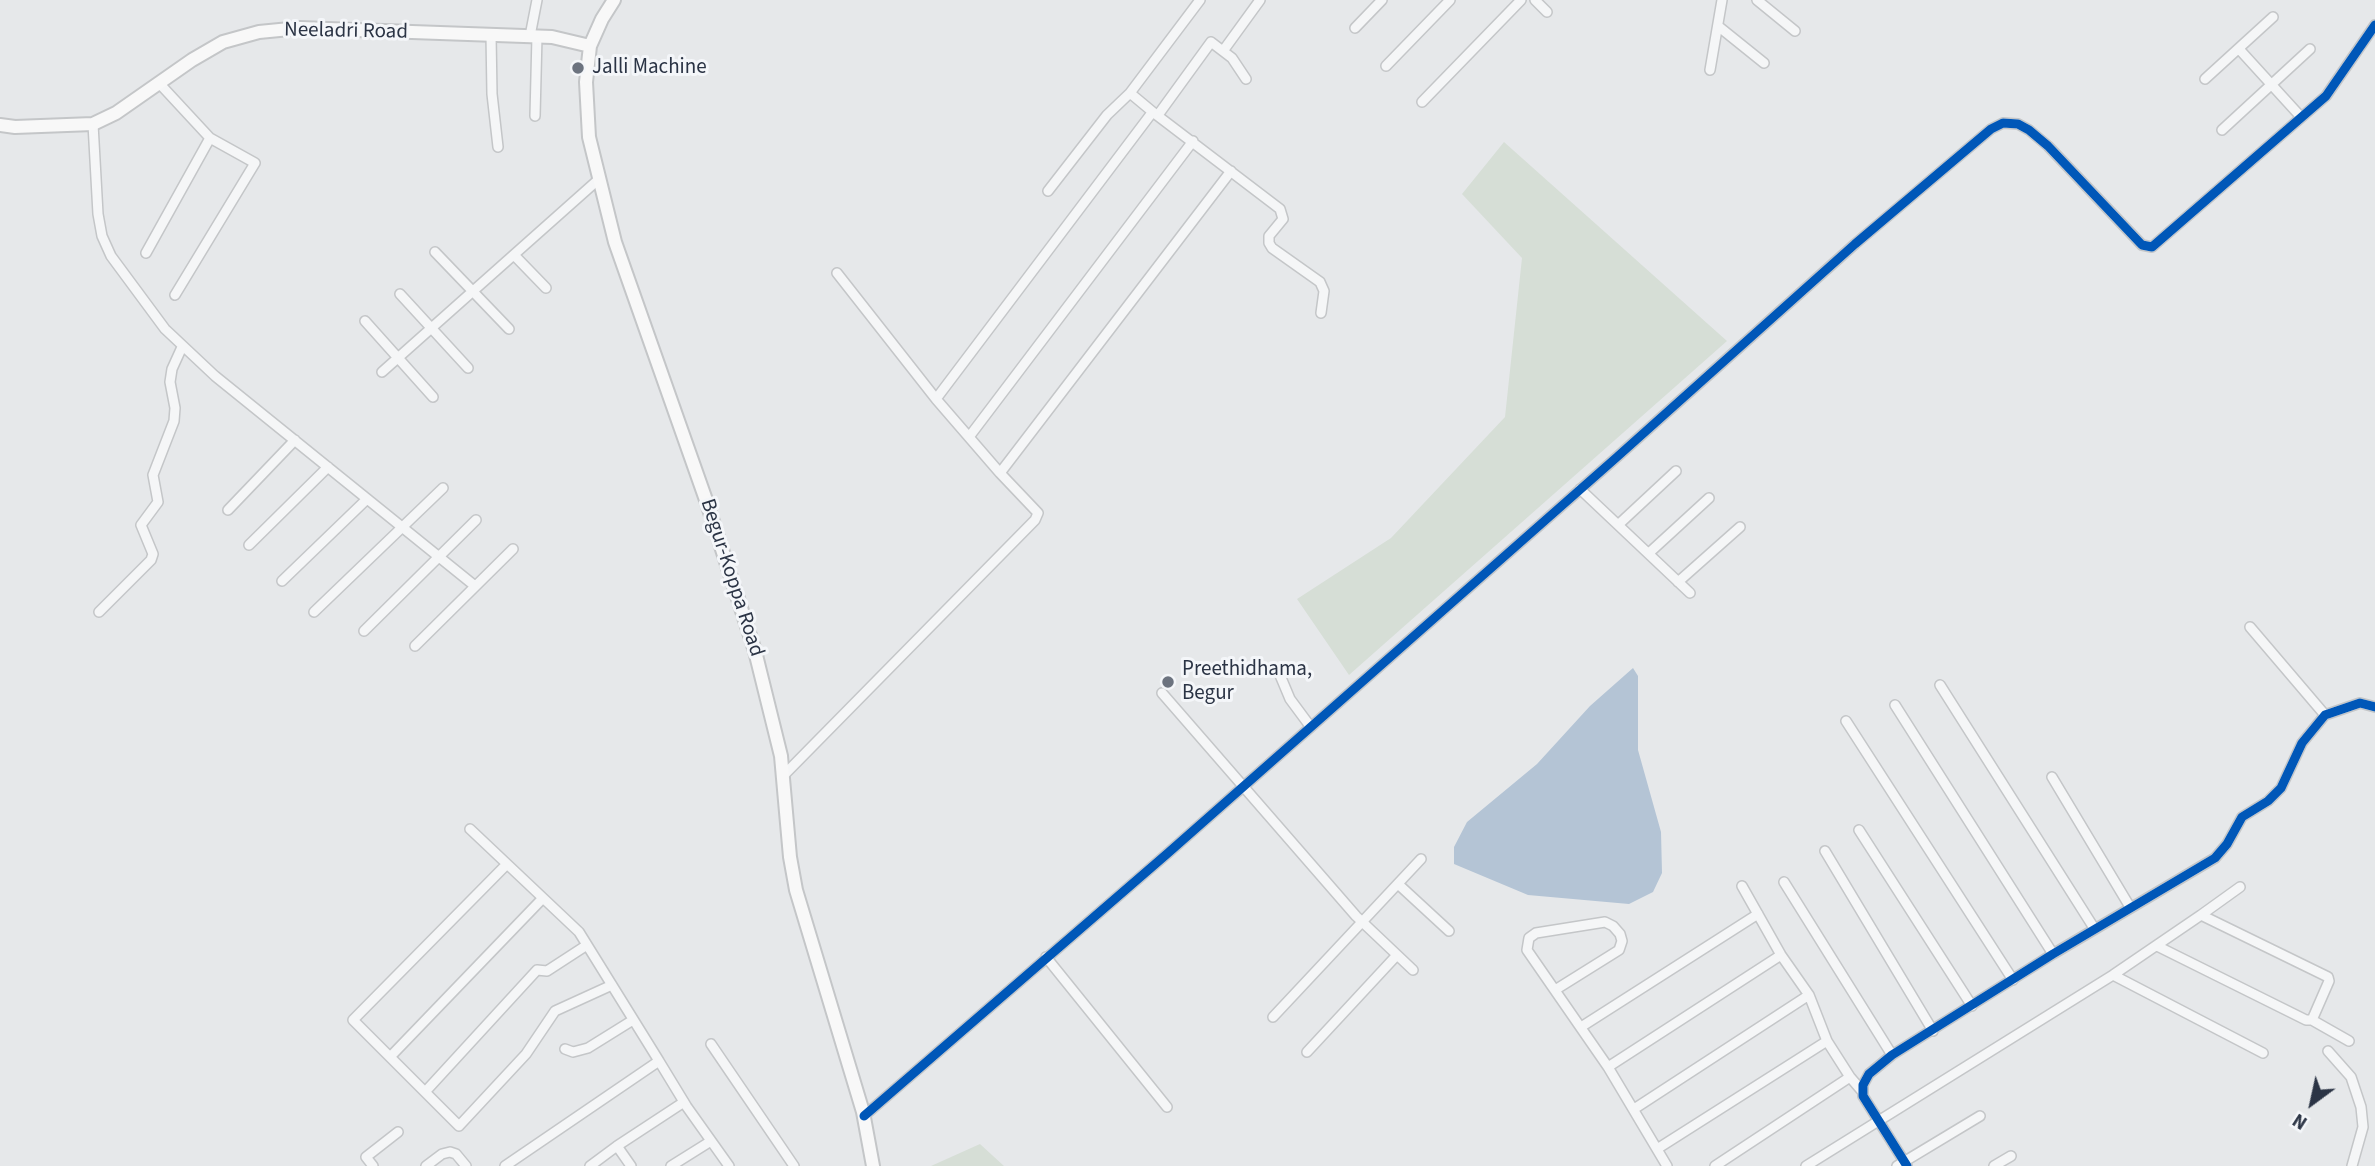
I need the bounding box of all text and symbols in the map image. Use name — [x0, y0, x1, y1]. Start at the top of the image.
street label: Neeladri Road — [284, 18, 408, 46]
place label: Jalli Machine — [592, 55, 707, 81]
marker: Jalli Machine — [570, 60, 586, 76]
street label: Begur-Koppa Road — [694, 496, 768, 660]
place label: Preethidhama, Begur — [1182, 657, 1312, 707]
marker: Preethidhama, Begur — [1160, 674, 1176, 690]
north arrow — [2277, 1068, 2347, 1138]
text: N — [2288, 1106, 2313, 1136]

